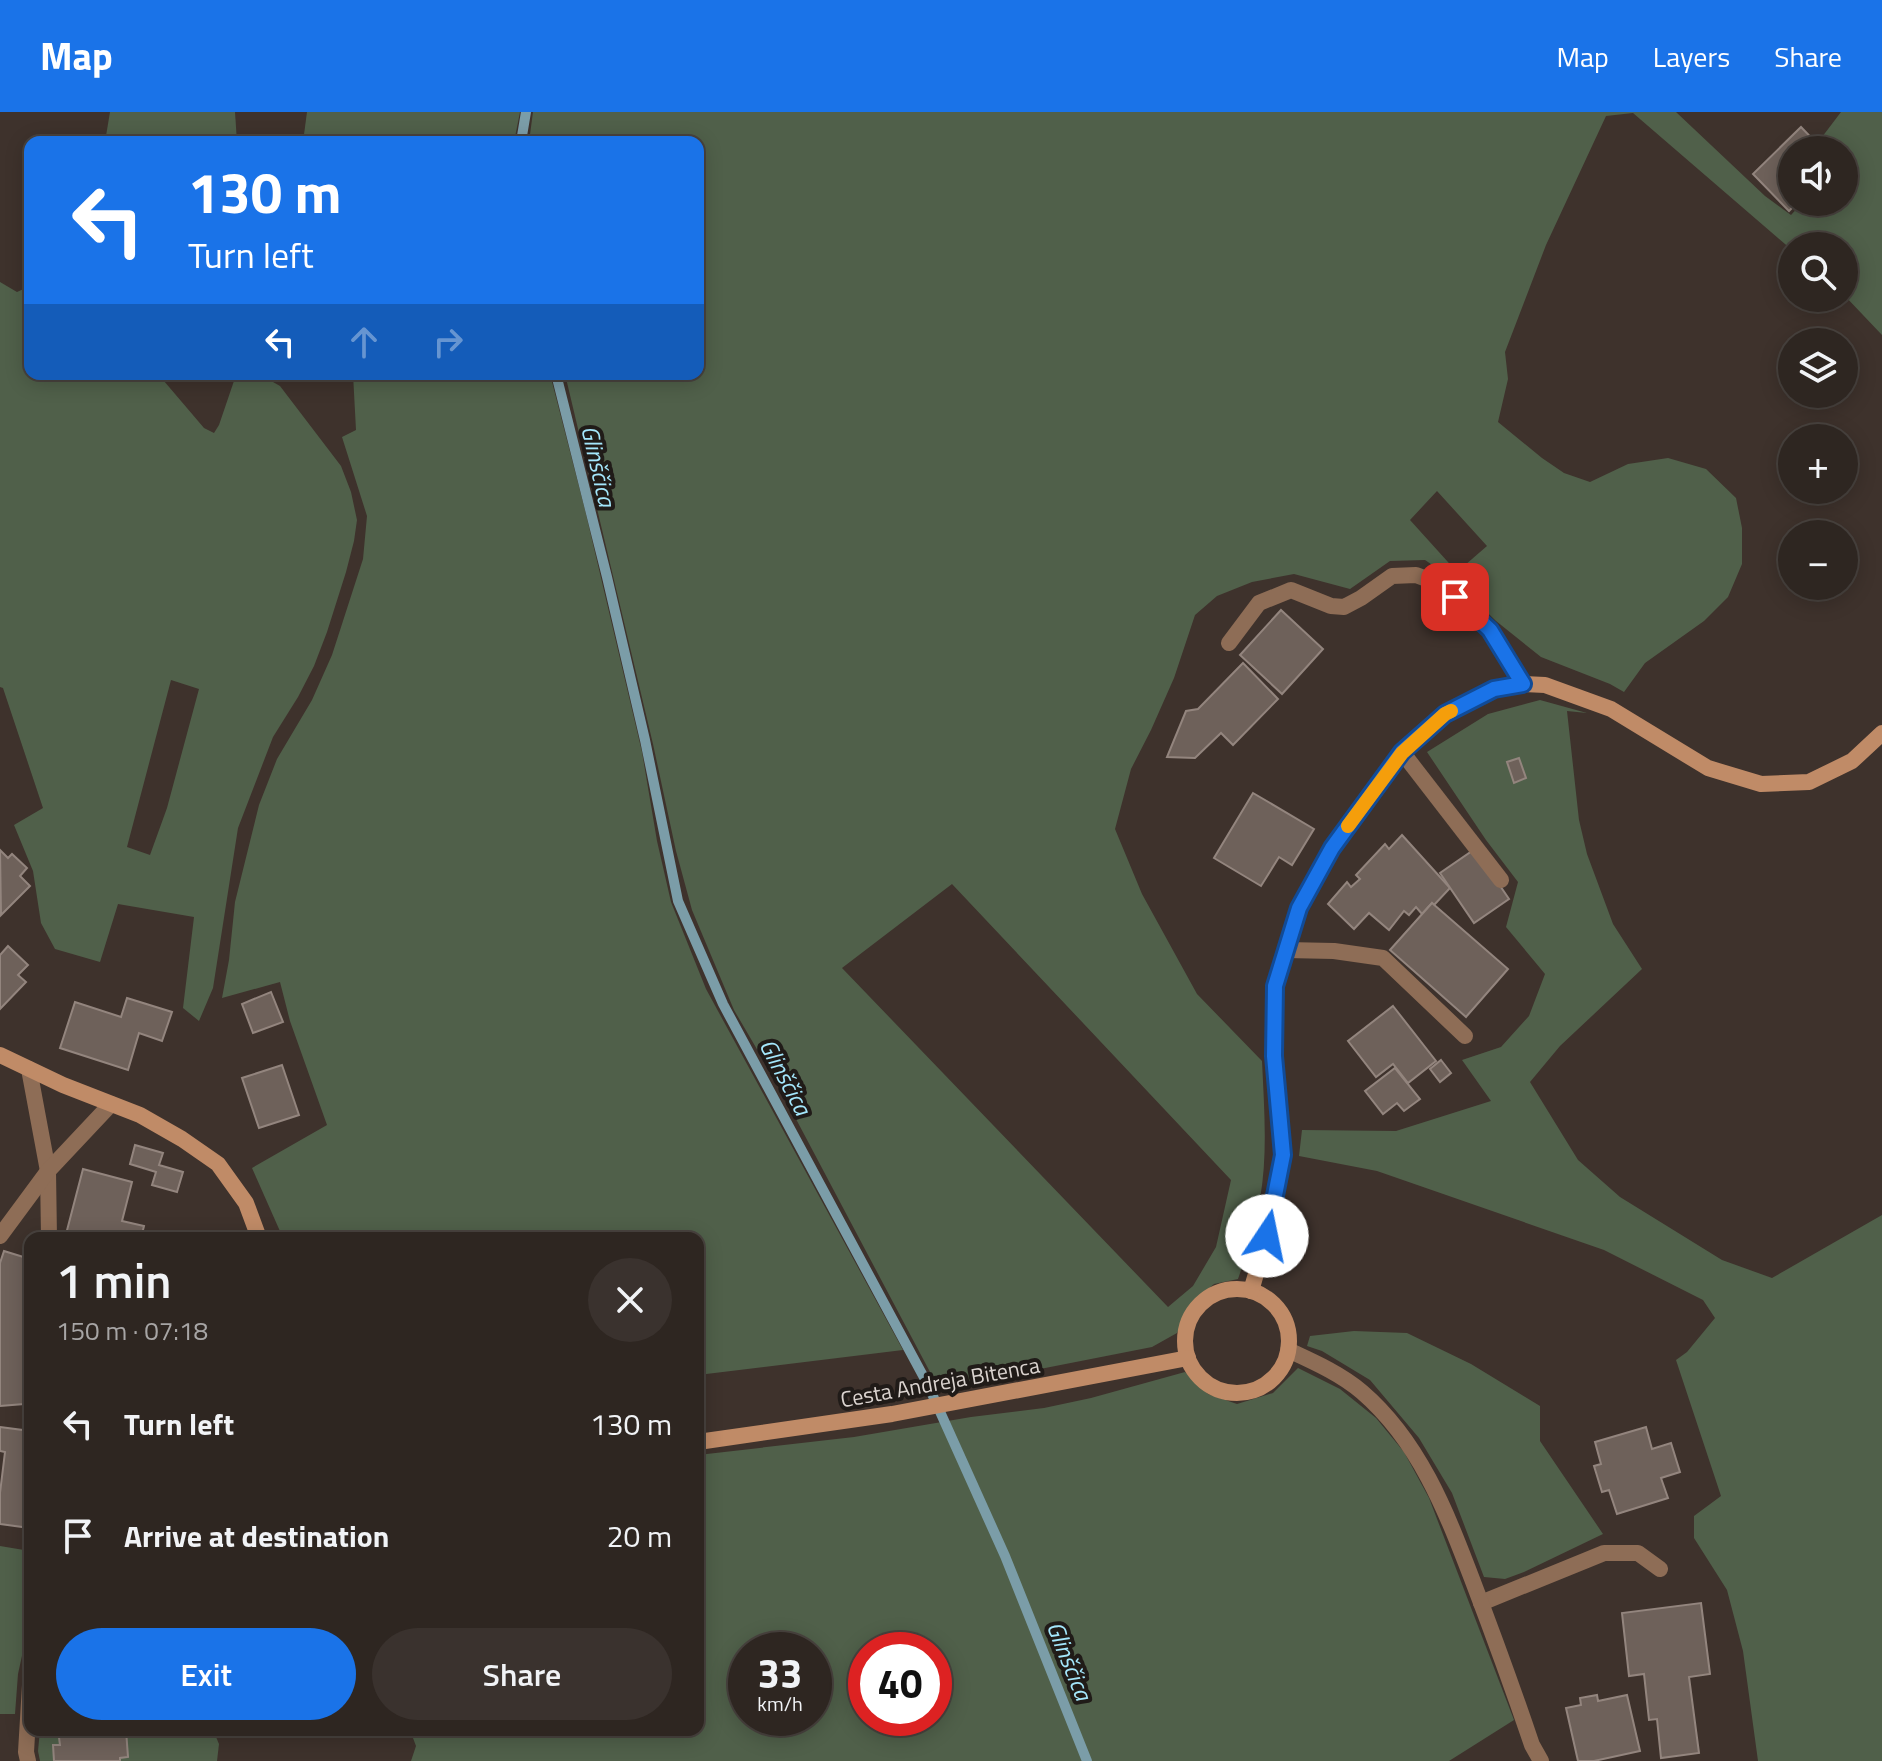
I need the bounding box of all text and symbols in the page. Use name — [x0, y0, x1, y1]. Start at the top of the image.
text: Map — [40, 27, 113, 85]
text: Map — [1556, 35, 1609, 78]
text: Layers — [1653, 35, 1730, 78]
text: Share — [1774, 35, 1842, 78]
map controls — [1778, 136, 1858, 600]
button: sound — [1778, 136, 1858, 216]
text: 130 m — [188, 150, 341, 235]
icon: left — [56, 168, 160, 272]
text: Turn left — [188, 227, 314, 282]
button: search — [1778, 232, 1858, 312]
icon: left — [258, 320, 302, 364]
icon: ahead — [342, 320, 386, 364]
icon: right — [426, 320, 470, 364]
button: layers — [1778, 328, 1858, 408]
water label: Glinščica — [572, 422, 626, 512]
button: + — [1778, 424, 1858, 504]
button: − — [1778, 520, 1858, 600]
pin — [1421, 563, 1489, 631]
icon: arrive — [1433, 575, 1477, 619]
water label: Glinščica — [751, 1032, 822, 1123]
position arrow — [1225, 1194, 1309, 1278]
text: 1 min — [56, 1244, 171, 1317]
button: close — [588, 1258, 672, 1342]
text: 150 m · 07:18 — [56, 1311, 208, 1350]
street label: Cesta Andreja Bitenca — [838, 1348, 1042, 1416]
text: Turn left — [124, 1401, 234, 1447]
text: 130 m — [590, 1401, 672, 1447]
icon: left — [56, 1402, 100, 1446]
text: Arrive at destination — [124, 1513, 389, 1559]
text: 20 m — [607, 1513, 672, 1559]
icon: arrive — [56, 1514, 100, 1558]
water label: Glinščica — [1038, 1616, 1103, 1707]
button: Exit — [56, 1628, 356, 1720]
button: Share — [372, 1628, 672, 1720]
speed limit sign: 40 — [848, 1632, 952, 1736]
text: 33 — [758, 1643, 802, 1704]
text: km/h — [757, 1688, 803, 1719]

